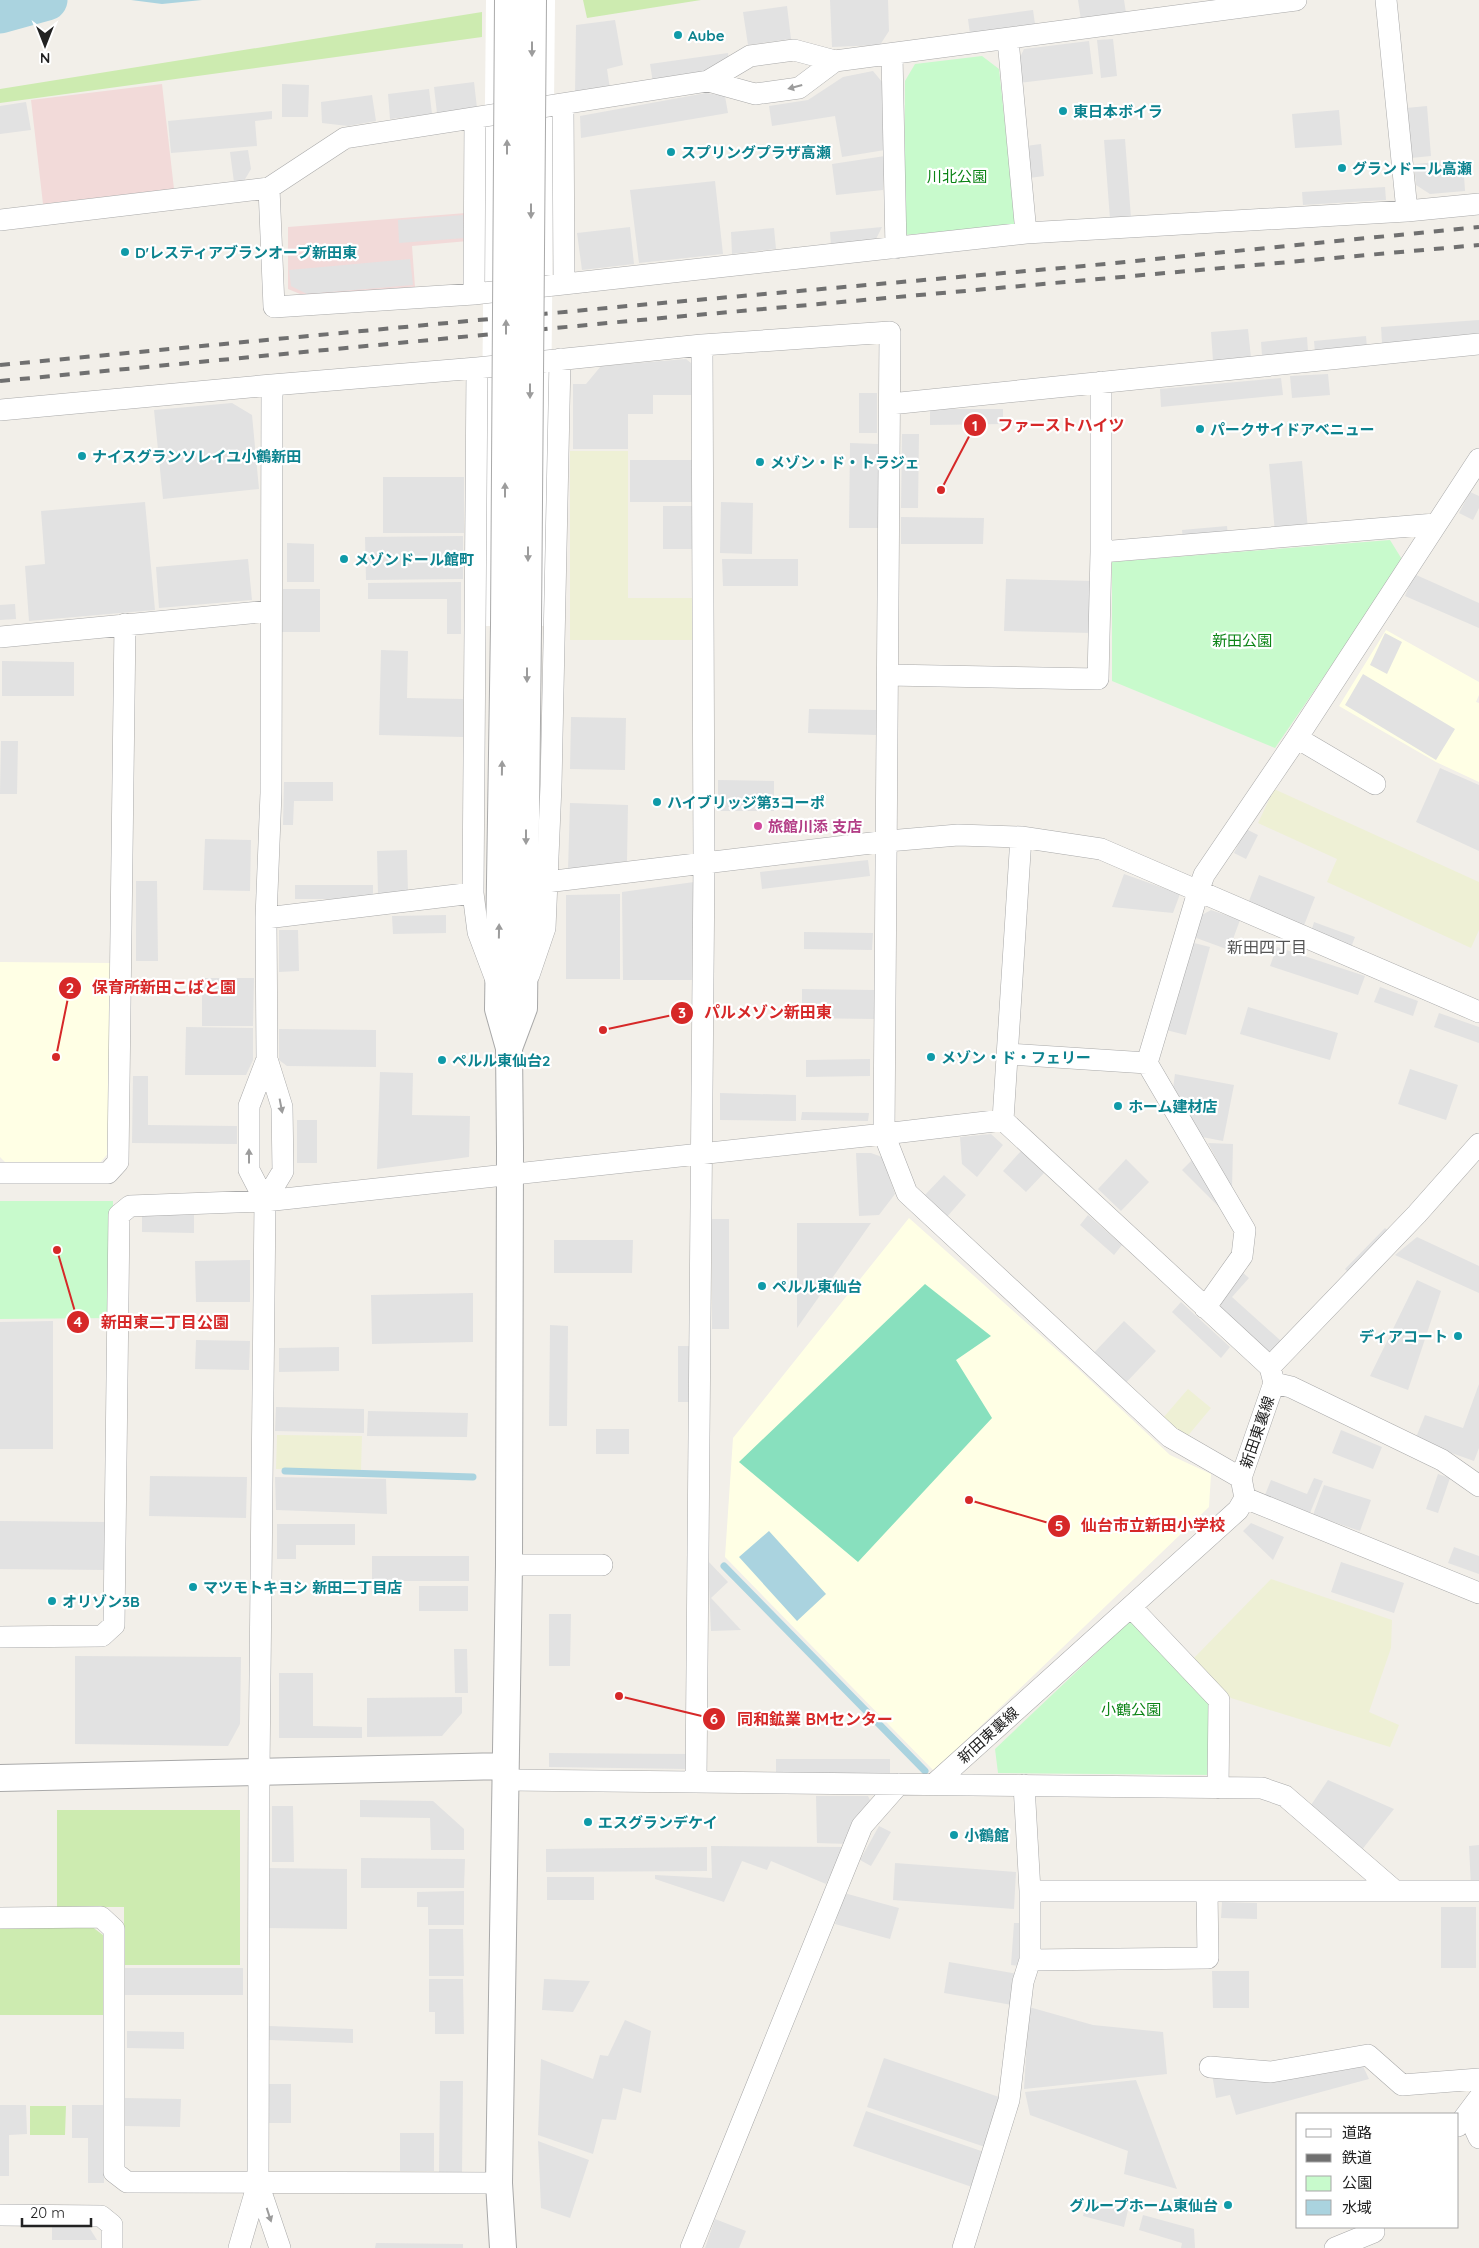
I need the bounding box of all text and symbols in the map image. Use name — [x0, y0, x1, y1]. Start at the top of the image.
north arrow — [20, 20, 70, 70]
place label: Aube — [688, 26, 725, 45]
marker: Aube — [672, 29, 684, 41]
one-way arrow — [528, 41, 536, 57]
text: N — [40, 49, 50, 67]
one-way arrow — [787, 84, 802, 92]
place label: 東日本ボイラ — [1073, 102, 1163, 121]
marker: 東日本ボイラ — [1057, 105, 1069, 117]
one-way arrow — [503, 139, 511, 155]
place label: スプリングプラザ高瀬 — [681, 143, 831, 162]
marker: スプリングプラザ高瀬 — [665, 146, 677, 158]
place label: グランドール高瀬 — [1352, 159, 1472, 178]
marker: グランドール高瀬 — [1336, 162, 1348, 174]
park label: 川北公園 — [927, 167, 987, 186]
one-way arrow — [527, 203, 535, 219]
place label: D'レスティアブランオーブ新田東 — [135, 243, 357, 262]
marker: D'レスティアブランオーブ新田東 — [119, 246, 131, 258]
one-way arrow — [502, 319, 510, 335]
one-way arrow — [525, 383, 533, 399]
callout: ファーストハイツ — [962, 410, 1135, 441]
text: ファーストハイツ — [998, 415, 1124, 435]
text: 1 — [972, 416, 978, 435]
place label: パークサイドアベニュー — [1210, 420, 1375, 439]
marker: パークサイドアベニュー — [1194, 423, 1206, 435]
place label: ナイスグランソレイユ小鶴新田 — [92, 447, 301, 466]
marker: ナイスグランソレイユ小鶴新田 — [76, 450, 88, 462]
place label: メゾン・ド・トラジェ — [770, 453, 920, 472]
marker: メゾン・ド・トラジェ — [754, 456, 766, 468]
one-way arrow — [501, 481, 509, 497]
one-way arrow — [524, 546, 532, 562]
place label: メゾンドール館町 — [354, 550, 474, 569]
marker: メゾンドール館町 — [338, 553, 350, 565]
park label: 新田公園 — [1212, 631, 1272, 650]
one-way arrow — [523, 667, 531, 683]
one-way arrow — [498, 760, 506, 776]
place label: ハイブリッジ第3コーポ — [667, 793, 825, 812]
marker: ハイブリッジ第3コーポ — [651, 796, 663, 808]
place label: 旅館川添 支店 — [768, 817, 862, 836]
marker: 旅館川添 支店 — [752, 820, 764, 832]
one-way arrow — [522, 829, 530, 845]
one-way arrow — [495, 922, 503, 938]
district label: 新田四丁目 — [1227, 937, 1307, 957]
callout: 保育所新田こばと園 — [57, 972, 246, 1003]
text: 保育所新田こばと園 — [92, 977, 236, 997]
text: 2 — [66, 978, 74, 997]
callout: パルメゾン新田東 — [669, 997, 842, 1028]
text: パルメゾン新田東 — [704, 1002, 832, 1022]
text: 3 — [678, 1003, 686, 1022]
place label: メゾン・ド・フェリー — [941, 1048, 1091, 1067]
place label: ペルル東仙台2 — [452, 1051, 551, 1070]
marker: メゾン・ド・フェリー — [925, 1051, 937, 1063]
marker: ペルル東仙台2 — [436, 1054, 448, 1066]
place label: ホーム建材店 — [1128, 1097, 1218, 1116]
one-way arrow — [277, 1098, 285, 1114]
marker: ホーム建材店 — [1112, 1100, 1124, 1112]
one-way arrow — [245, 1148, 253, 1164]
place label: ペルル東仙台 — [772, 1277, 862, 1296]
marker: ペルル東仙台 — [756, 1280, 768, 1292]
callout: 新田東二丁目公園 — [66, 1307, 239, 1338]
text: 4 — [74, 1312, 83, 1331]
text: 新田東二丁目公園 — [101, 1312, 229, 1332]
place label: ディアコート — [1359, 1327, 1448, 1346]
marker: ディアコート — [1452, 1330, 1464, 1342]
street label: 新田東裏線 — [1236, 1393, 1278, 1471]
callout: 仙台市立新田小学校 — [1046, 1510, 1235, 1541]
text: 仙台市立新田小学校 — [1080, 1515, 1225, 1535]
text: 5 — [1055, 1516, 1063, 1535]
place label: マツモトキヨシ 新田二丁目店 — [203, 1578, 402, 1597]
marker: マツモトキヨシ 新田二丁目店 — [187, 1581, 199, 1593]
place label: オリゾン3B — [62, 1592, 140, 1611]
marker: オリゾン3B — [46, 1595, 58, 1607]
park label: 小鶴公園 — [1101, 1700, 1161, 1719]
callout: 同和鉱業 BMセンター — [702, 1703, 903, 1734]
street label: 新田東裏線 — [954, 1703, 1022, 1767]
text: 6 — [710, 1709, 718, 1728]
text: 同和鉱業 BMセンター — [737, 1709, 893, 1729]
place label: エスグランデケイ — [598, 1813, 718, 1832]
marker: エスグランデケイ — [582, 1816, 594, 1828]
place label: 小鶴館 — [964, 1826, 1009, 1845]
marker: 小鶴館 — [948, 1829, 960, 1841]
legend — [1296, 2113, 1459, 2228]
text: 道路 — [1342, 2123, 1372, 2142]
text: 鉄道 — [1342, 2148, 1372, 2167]
text: 公園 — [1342, 2173, 1372, 2192]
scale bar — [22, 2196, 91, 2228]
place label: グループホーム東仙台 — [1069, 2196, 1218, 2215]
text: 水域 — [1342, 2198, 1372, 2217]
marker: グループホーム東仙台 — [1222, 2199, 1234, 2211]
text: 20 m — [30, 2203, 65, 2222]
one-way arrow — [266, 2208, 273, 2223]

